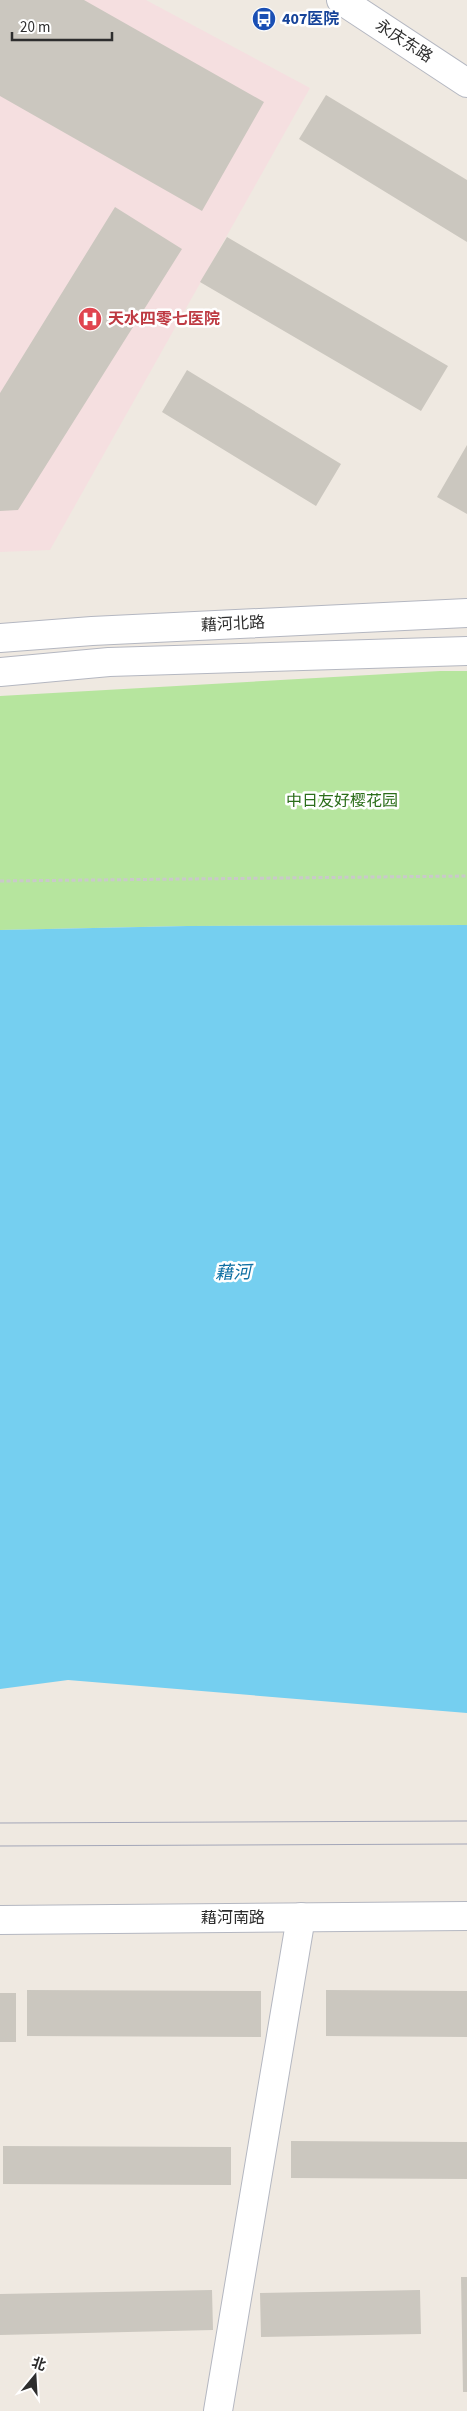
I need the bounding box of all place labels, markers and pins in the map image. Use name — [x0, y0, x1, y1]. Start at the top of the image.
bus stop icon: 407医院 — [251, 6, 277, 32]
place label: 407医院 — [282, 8, 339, 30]
hospital icon: 天水四零七医院 — [77, 306, 103, 332]
place label: 天水四零七医院 — [108, 308, 220, 330]

